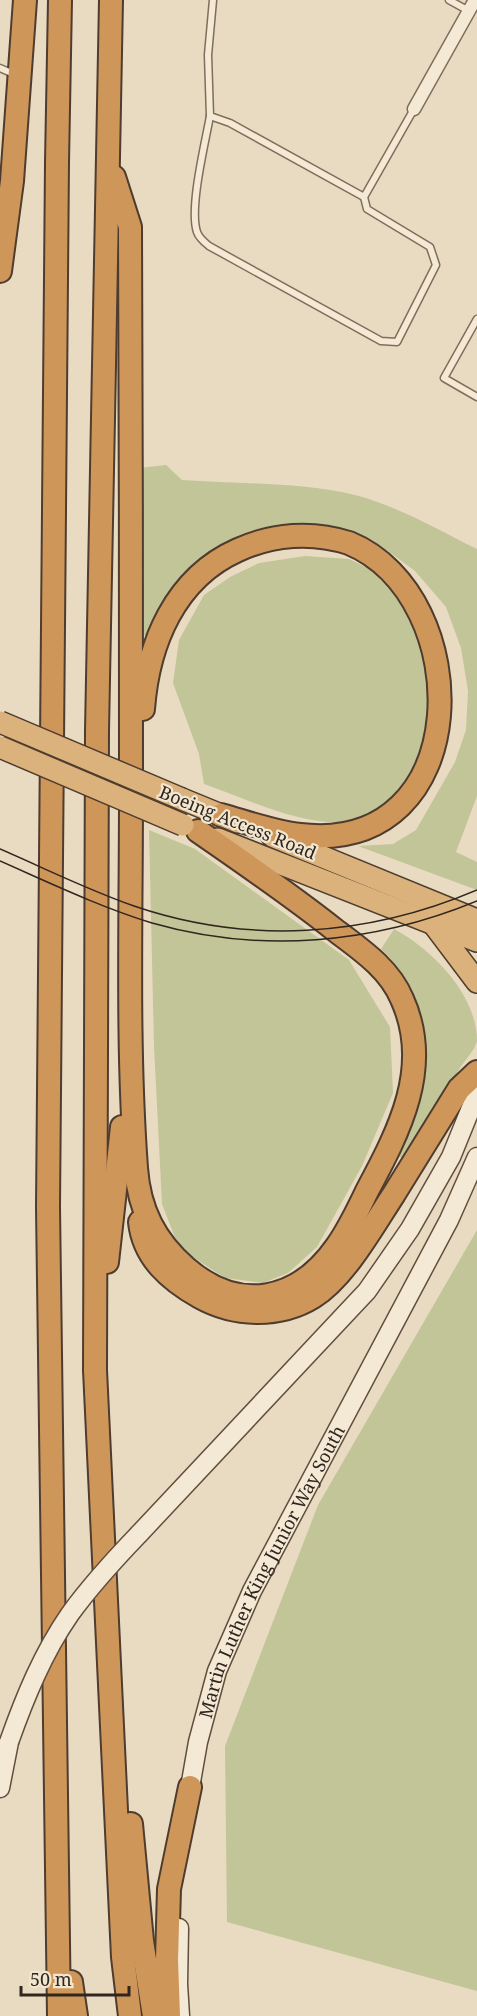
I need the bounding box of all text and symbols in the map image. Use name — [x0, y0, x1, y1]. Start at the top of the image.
street label: Boeing Access Road — [156, 780, 320, 864]
street label: Martin Luther King Junior Way South — [193, 1421, 350, 1721]
scale bar — [21, 1959, 129, 1997]
text: 50 m — [30, 1967, 72, 1991]

